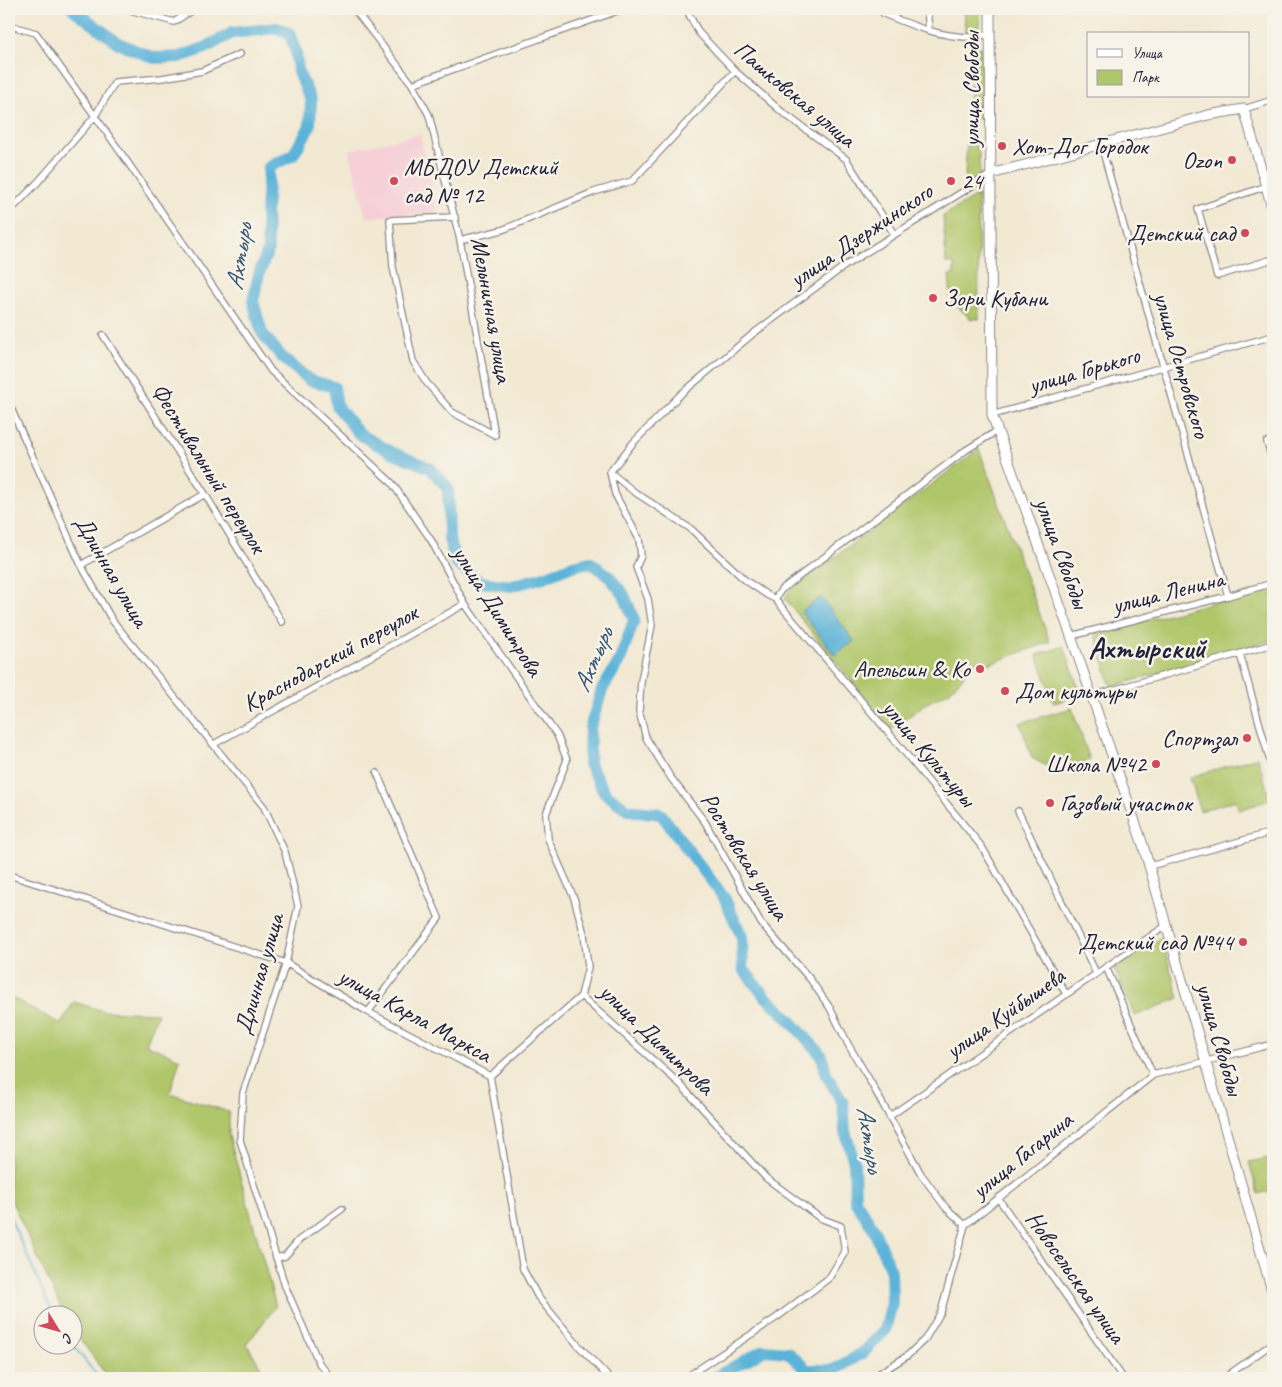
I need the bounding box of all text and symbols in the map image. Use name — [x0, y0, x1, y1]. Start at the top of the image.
street label: улица Свободы — [956, 29, 986, 149]
legend — [1087, 32, 1250, 98]
street label: Пашковская улица — [728, 34, 863, 155]
text: Улица — [1132, 44, 1163, 63]
text: Парк — [1132, 68, 1160, 87]
place label: Хот-Дог Городок — [1012, 131, 1150, 161]
marker: Хот-Дог Городок — [996, 140, 1008, 152]
place label: Ozon — [1183, 145, 1222, 175]
place label: МБДОУ Детский сад № 12 — [404, 152, 560, 210]
marker: Ozon — [1226, 154, 1238, 166]
place label: 24 — [961, 166, 985, 196]
marker: МБДОУ Детский сад № 12 — [388, 175, 400, 187]
street label: улица Дзержинского — [782, 175, 940, 295]
marker: 24 — [945, 175, 957, 187]
place label: Детский сад — [1127, 218, 1237, 248]
water label: Ахтырь — [218, 219, 260, 292]
marker: Детский сад — [1239, 227, 1251, 239]
street label: Мельничная улица — [464, 235, 520, 387]
place label: Зори Кубани — [943, 283, 1049, 313]
street label: улица Островского — [1146, 287, 1218, 443]
marker: Зори Кубани — [927, 292, 939, 304]
street label: улица Горького — [1023, 339, 1144, 401]
street label: Фестивальный переулок — [145, 378, 274, 560]
street label: улица Свободы — [1027, 492, 1097, 615]
street label: Длинная улица — [68, 510, 157, 634]
street label: улица Димитрова — [445, 538, 551, 683]
street label: улица Ленина — [1107, 563, 1229, 621]
street label: Краснодарский переулок — [237, 597, 424, 718]
water label: Ахтырь — [565, 620, 622, 697]
district label: Ахтырский — [1088, 630, 1207, 667]
place label: Апельсин & Ко — [854, 654, 972, 684]
marker: Апельсин & Ко — [974, 663, 986, 675]
place label: Дом культуры — [1015, 676, 1138, 706]
marker: Дом культуры — [999, 685, 1011, 697]
street label: улица Культуры — [874, 692, 984, 814]
place label: Спортзал — [1162, 723, 1239, 754]
marker: Спортзал — [1241, 732, 1253, 744]
place label: Школа №42 — [1046, 749, 1148, 779]
marker: Школа №42 — [1150, 758, 1162, 770]
street label: Ростовская улица — [694, 787, 797, 927]
place label: Газовый участок — [1060, 788, 1194, 819]
marker: Газовый участок — [1044, 797, 1056, 809]
street label: Длинная улица — [227, 908, 291, 1038]
place label: Детский сад №44 — [1078, 927, 1235, 957]
marker: Детский сад №44 — [1237, 936, 1249, 948]
street label: улица Карла Маркса — [331, 960, 498, 1070]
street label: улица Куйбышева — [938, 960, 1072, 1066]
street label: улица Димитрова — [592, 975, 722, 1102]
street label: улица Свободы — [1189, 977, 1251, 1101]
water label: Ахтырь — [849, 1104, 891, 1177]
street label: улица Гагарина — [964, 1104, 1080, 1206]
street label: Новосельская улица — [1019, 1205, 1133, 1350]
north arrow — [32, 1304, 82, 1354]
text: С — [58, 1330, 77, 1347]

